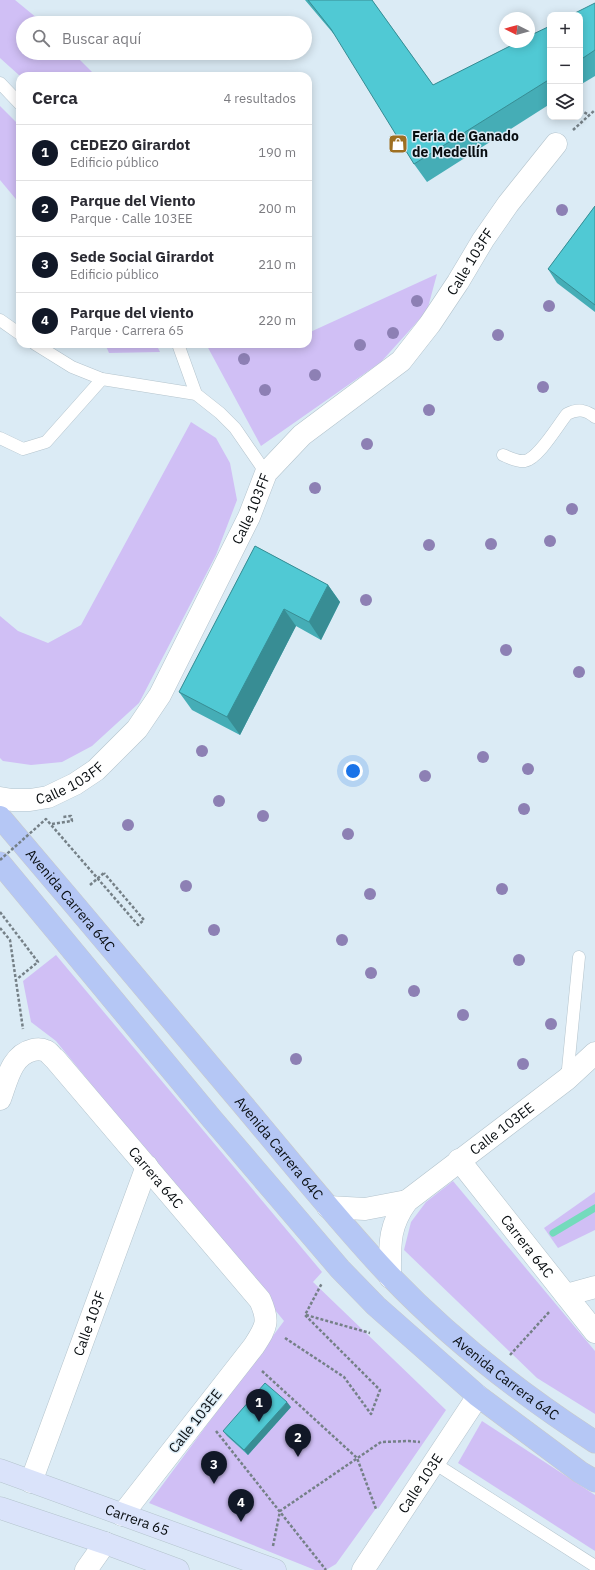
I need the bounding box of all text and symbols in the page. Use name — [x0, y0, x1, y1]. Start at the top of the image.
north arrow — [499, 12, 535, 48]
map controls — [547, 12, 583, 120]
button: + — [547, 12, 583, 48]
search box — [16, 16, 312, 60]
icon: search — [30, 27, 52, 49]
text: Buscar aquí — [62, 29, 141, 48]
button: − — [547, 48, 583, 84]
button: layers — [547, 84, 583, 120]
text: Cerca — [32, 87, 78, 109]
text: 4 resultados — [223, 90, 296, 107]
place label: Feria de Ganado de Medellín — [412, 127, 519, 161]
shop icon: Feria de Ganado de Medellín — [387, 133, 409, 155]
text: CEDEZO Girardot — [70, 135, 190, 154]
text: 1 — [41, 144, 49, 161]
text: 190 m — [258, 144, 296, 161]
text: Edificio público — [70, 154, 159, 171]
text: Parque del Viento — [70, 191, 195, 210]
text: 2 — [41, 200, 49, 217]
text: 200 m — [258, 200, 296, 217]
text: Parque · Calle 103EE — [70, 210, 193, 227]
street label: Calle 103FF — [443, 224, 498, 299]
text: Sede Social Girardot — [70, 247, 214, 266]
text: 3 — [41, 256, 49, 273]
text: 210 m — [258, 256, 296, 273]
text: Edificio público — [70, 266, 159, 283]
text: Parque del viento — [70, 303, 194, 322]
text: 4 — [41, 312, 49, 329]
text: 220 m — [258, 312, 296, 329]
text: Parque · Carrera 65 — [70, 322, 184, 339]
street label: Calle 103FF — [228, 471, 274, 547]
street label: Calle 103FF — [34, 758, 108, 808]
your location — [343, 761, 363, 781]
street label: Avenida Carrera 64C — [22, 845, 119, 955]
street label: Avenida Carrera 64C — [231, 1093, 327, 1204]
street label: Calle 103EE — [466, 1098, 538, 1159]
street label: Carrera 64C — [125, 1143, 187, 1212]
street label: Carrera 64C — [497, 1211, 558, 1282]
street label: Calle 103F — [69, 1288, 109, 1358]
street label: Avenida Carrera 64C — [449, 1331, 563, 1424]
street label: Calle 103EE — [164, 1385, 226, 1457]
pin: 1 — [246, 1389, 272, 1422]
pin: 2 — [285, 1424, 311, 1457]
street label: Calle 103E — [394, 1450, 447, 1517]
pin: 3 — [201, 1451, 227, 1484]
pin: 4 — [228, 1489, 254, 1522]
street label: Carrera 65 — [103, 1500, 172, 1540]

